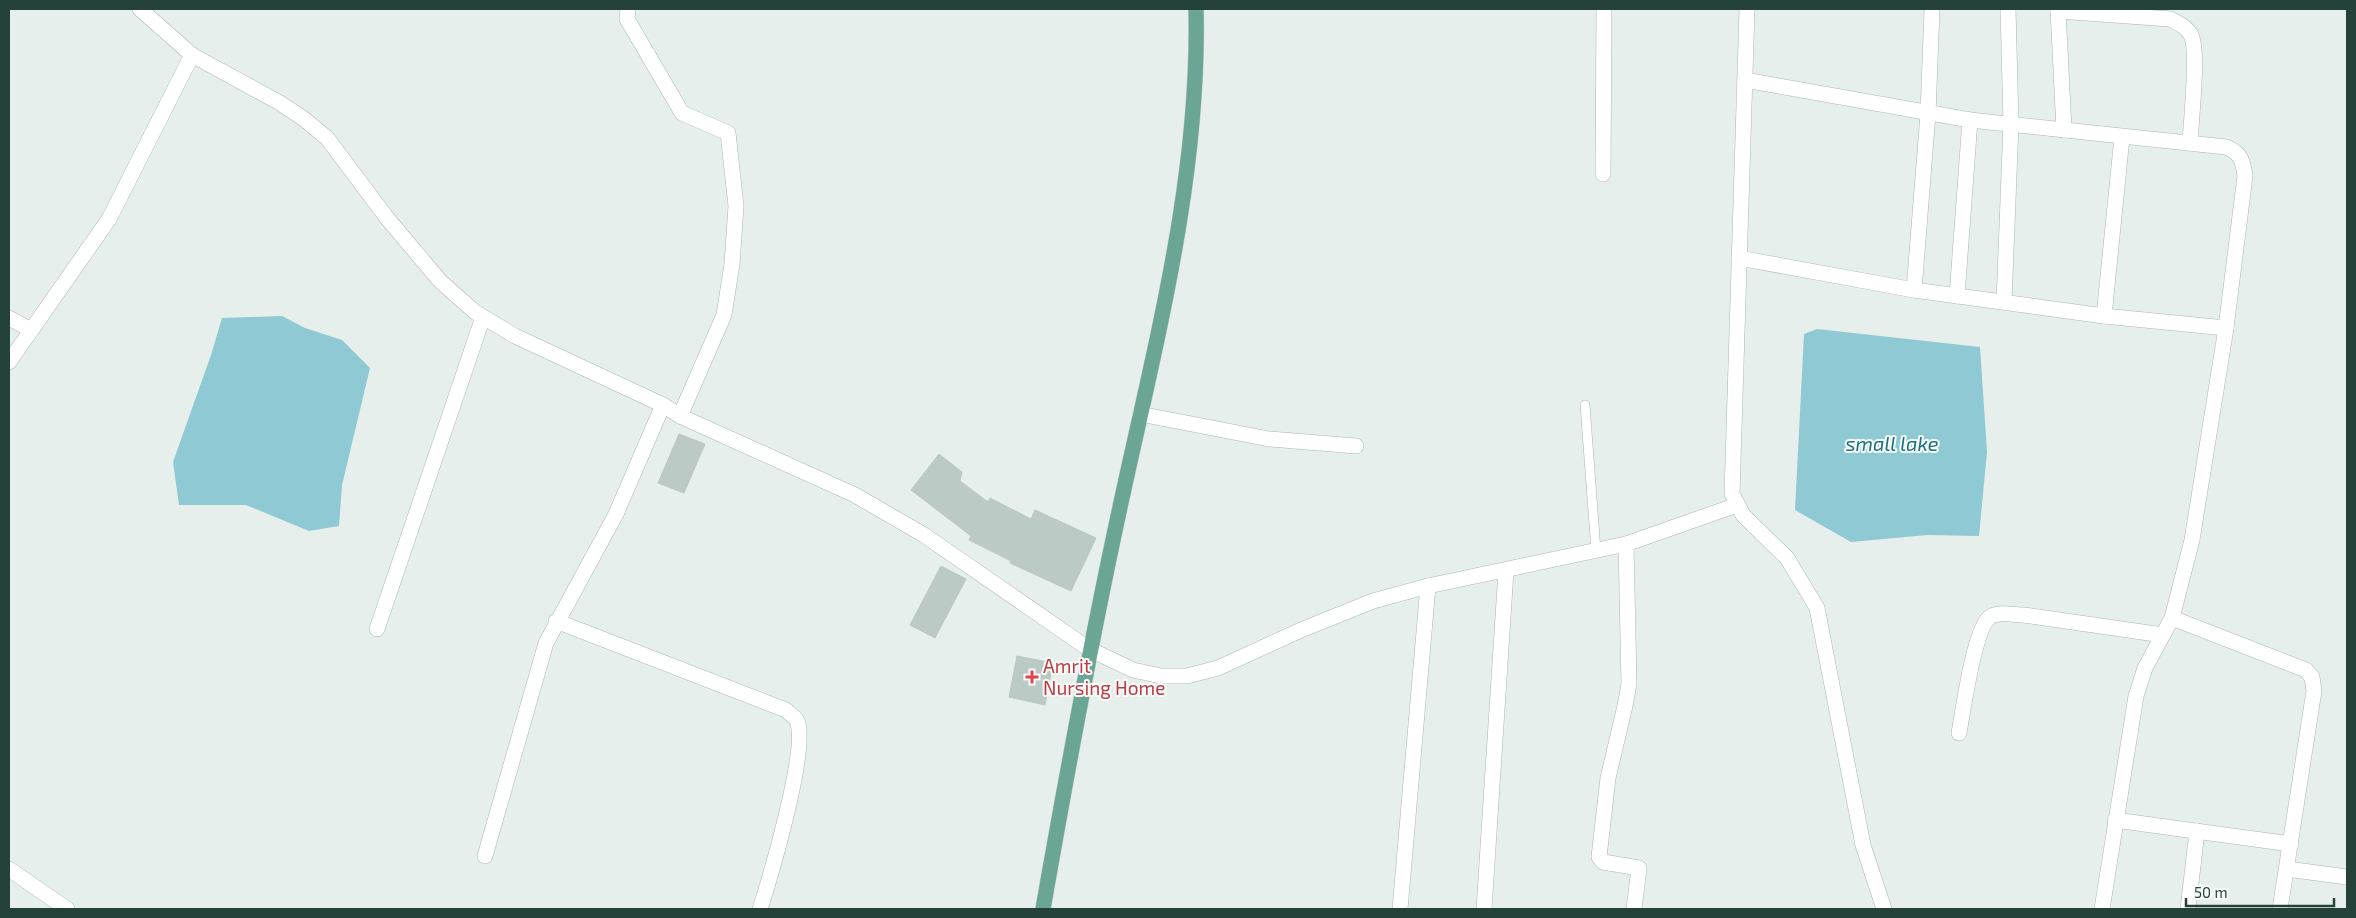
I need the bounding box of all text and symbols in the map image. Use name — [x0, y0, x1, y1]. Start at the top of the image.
water label: small lake — [1845, 431, 1939, 455]
place label: Amrit Nursing Home — [1043, 654, 1165, 699]
marker: Amrit Nursing Home — [1025, 670, 1039, 684]
scale bar — [2186, 876, 2334, 908]
text: 50 m — [2194, 883, 2228, 901]

